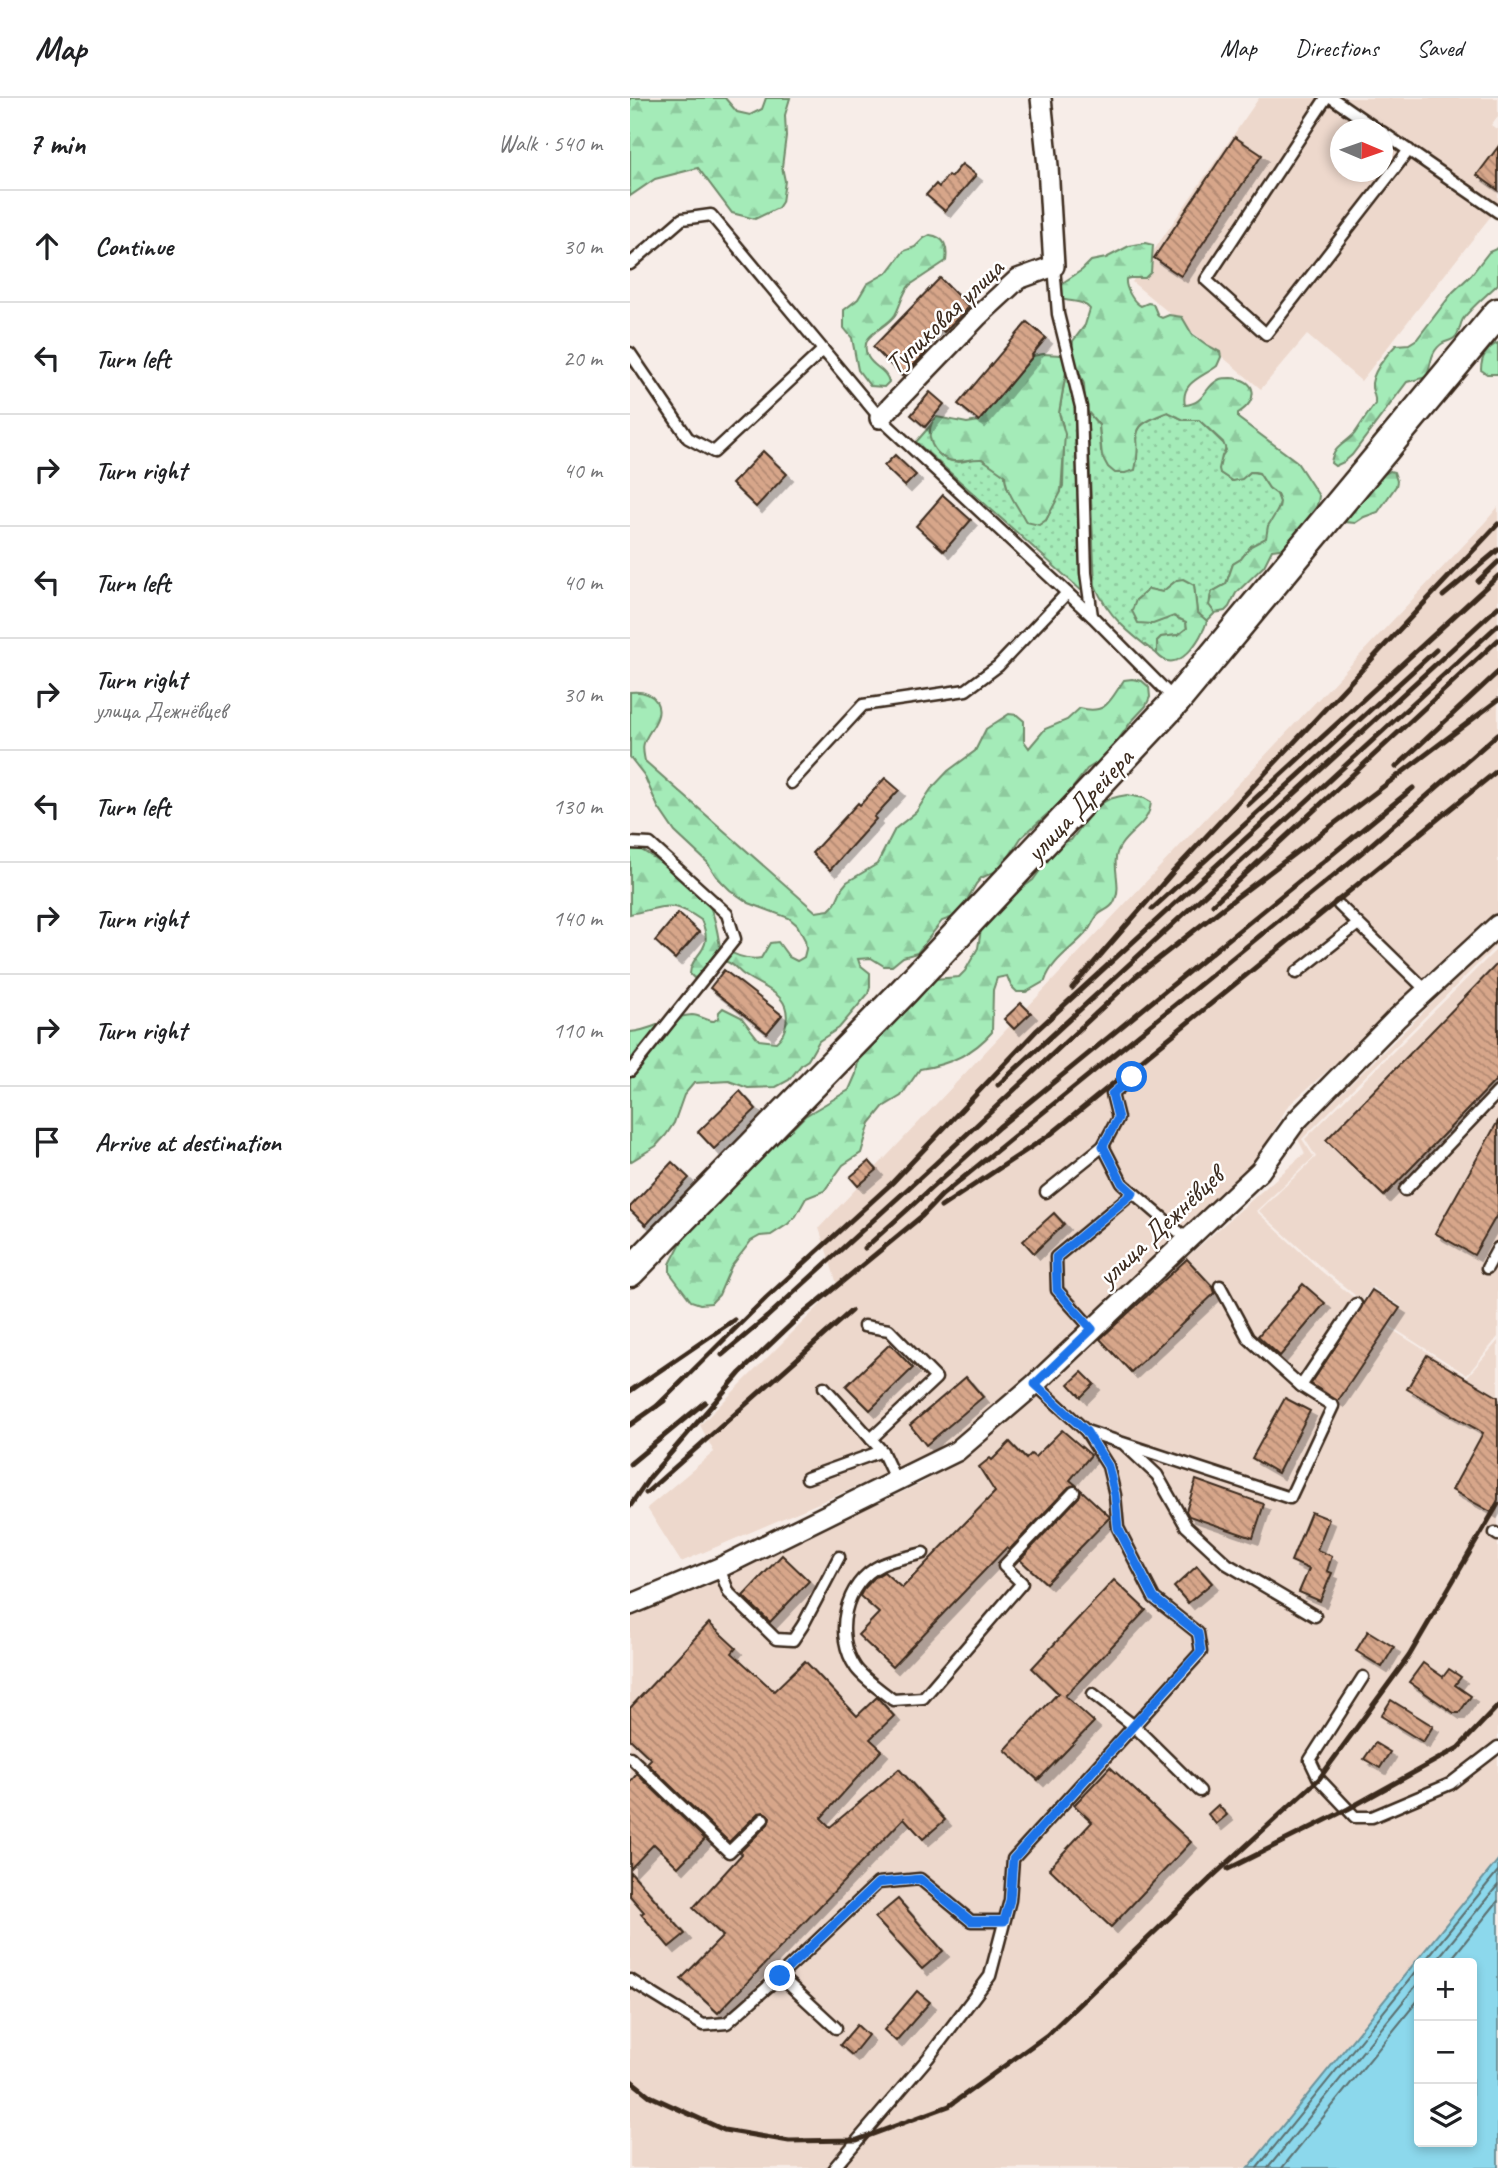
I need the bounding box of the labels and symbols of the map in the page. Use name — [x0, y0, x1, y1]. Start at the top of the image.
north arrow — [1330, 119, 1393, 182]
street label: Тупиковая улица — [877, 250, 1012, 381]
street label: улица Дрейера — [1016, 739, 1142, 871]
route start — [1116, 1061, 1147, 1092]
street label: улица Дежнёвцев — [1088, 1155, 1234, 1295]
route end — [764, 1960, 795, 1991]

